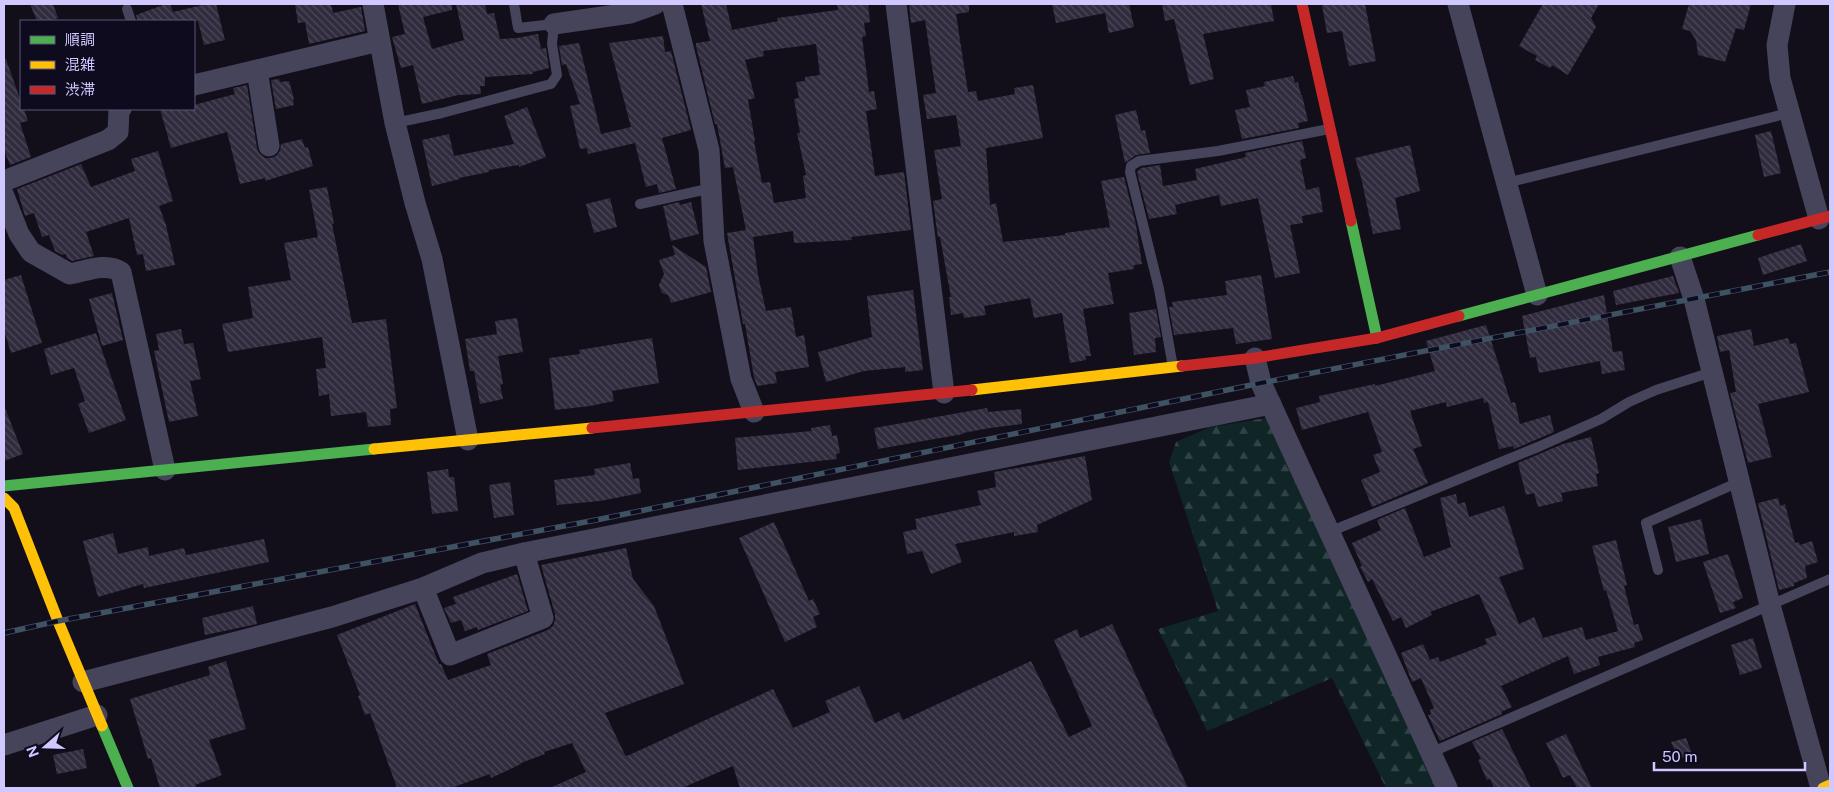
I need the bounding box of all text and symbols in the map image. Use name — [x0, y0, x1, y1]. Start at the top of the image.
legend — [20, 20, 195, 110]
text: 順調 — [65, 31, 95, 48]
text: 混雑 — [65, 56, 95, 73]
text: 渋滞 — [65, 81, 95, 98]
north arrow — [20, 722, 70, 772]
scale bar — [1654, 740, 1805, 772]
text: N — [23, 744, 42, 759]
text: 50 m — [1662, 748, 1697, 765]

